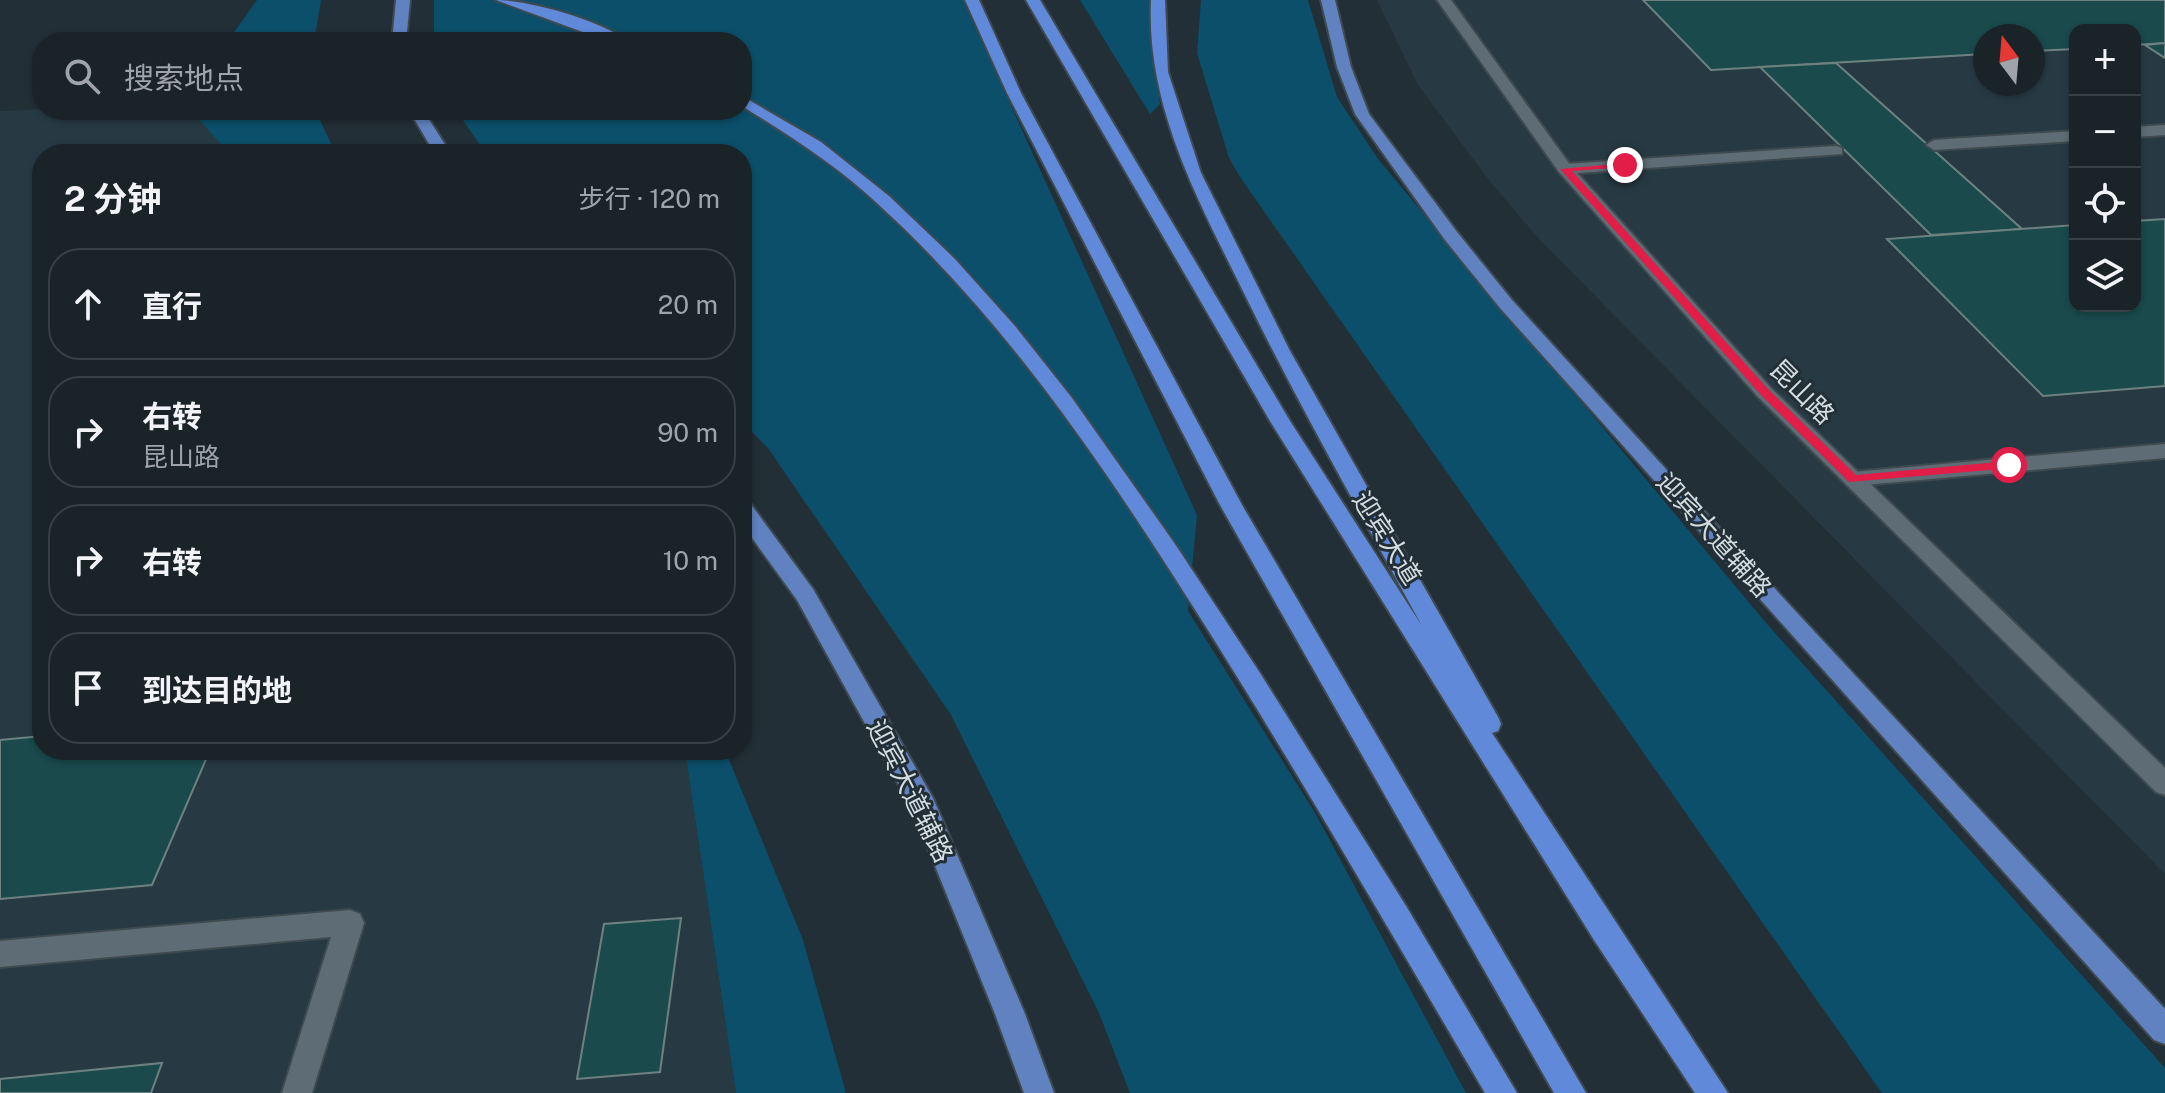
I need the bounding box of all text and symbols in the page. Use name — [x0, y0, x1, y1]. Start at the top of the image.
north arrow — [1973, 24, 2045, 96]
map controls — [2069, 24, 2141, 312]
button: + — [2069, 24, 2141, 96]
search box — [32, 32, 752, 120]
icon: search — [60, 54, 104, 98]
text: 搜索地点 — [124, 60, 244, 96]
button: − — [2069, 96, 2141, 168]
route end — [1607, 147, 1643, 183]
button: locate — [2069, 168, 2141, 240]
text: 2 分钟 — [64, 179, 161, 219]
text: 步行 · 120 m — [579, 183, 720, 214]
button: layers — [2069, 240, 2141, 312]
icon: ahead — [66, 282, 110, 326]
text: 直行 — [142, 288, 202, 324]
text: 20 m — [658, 289, 718, 320]
street label: 昆山路 — [1764, 353, 1841, 430]
text: 右转 — [142, 398, 202, 434]
icon: right — [66, 410, 110, 454]
text: 90 m — [657, 417, 718, 448]
text: 昆山路 — [142, 441, 220, 472]
route start — [1991, 447, 2027, 483]
street label: 迎宾大道辅路 — [1651, 466, 1778, 603]
street label: 迎宾大道 — [1347, 485, 1428, 590]
icon: right — [66, 538, 110, 582]
text: 右转 — [142, 544, 202, 580]
text: 10 m — [663, 545, 718, 576]
icon: arrive — [66, 666, 110, 710]
text: 到达目的地 — [142, 672, 292, 708]
street label: 迎宾大道辅路 — [861, 714, 960, 867]

